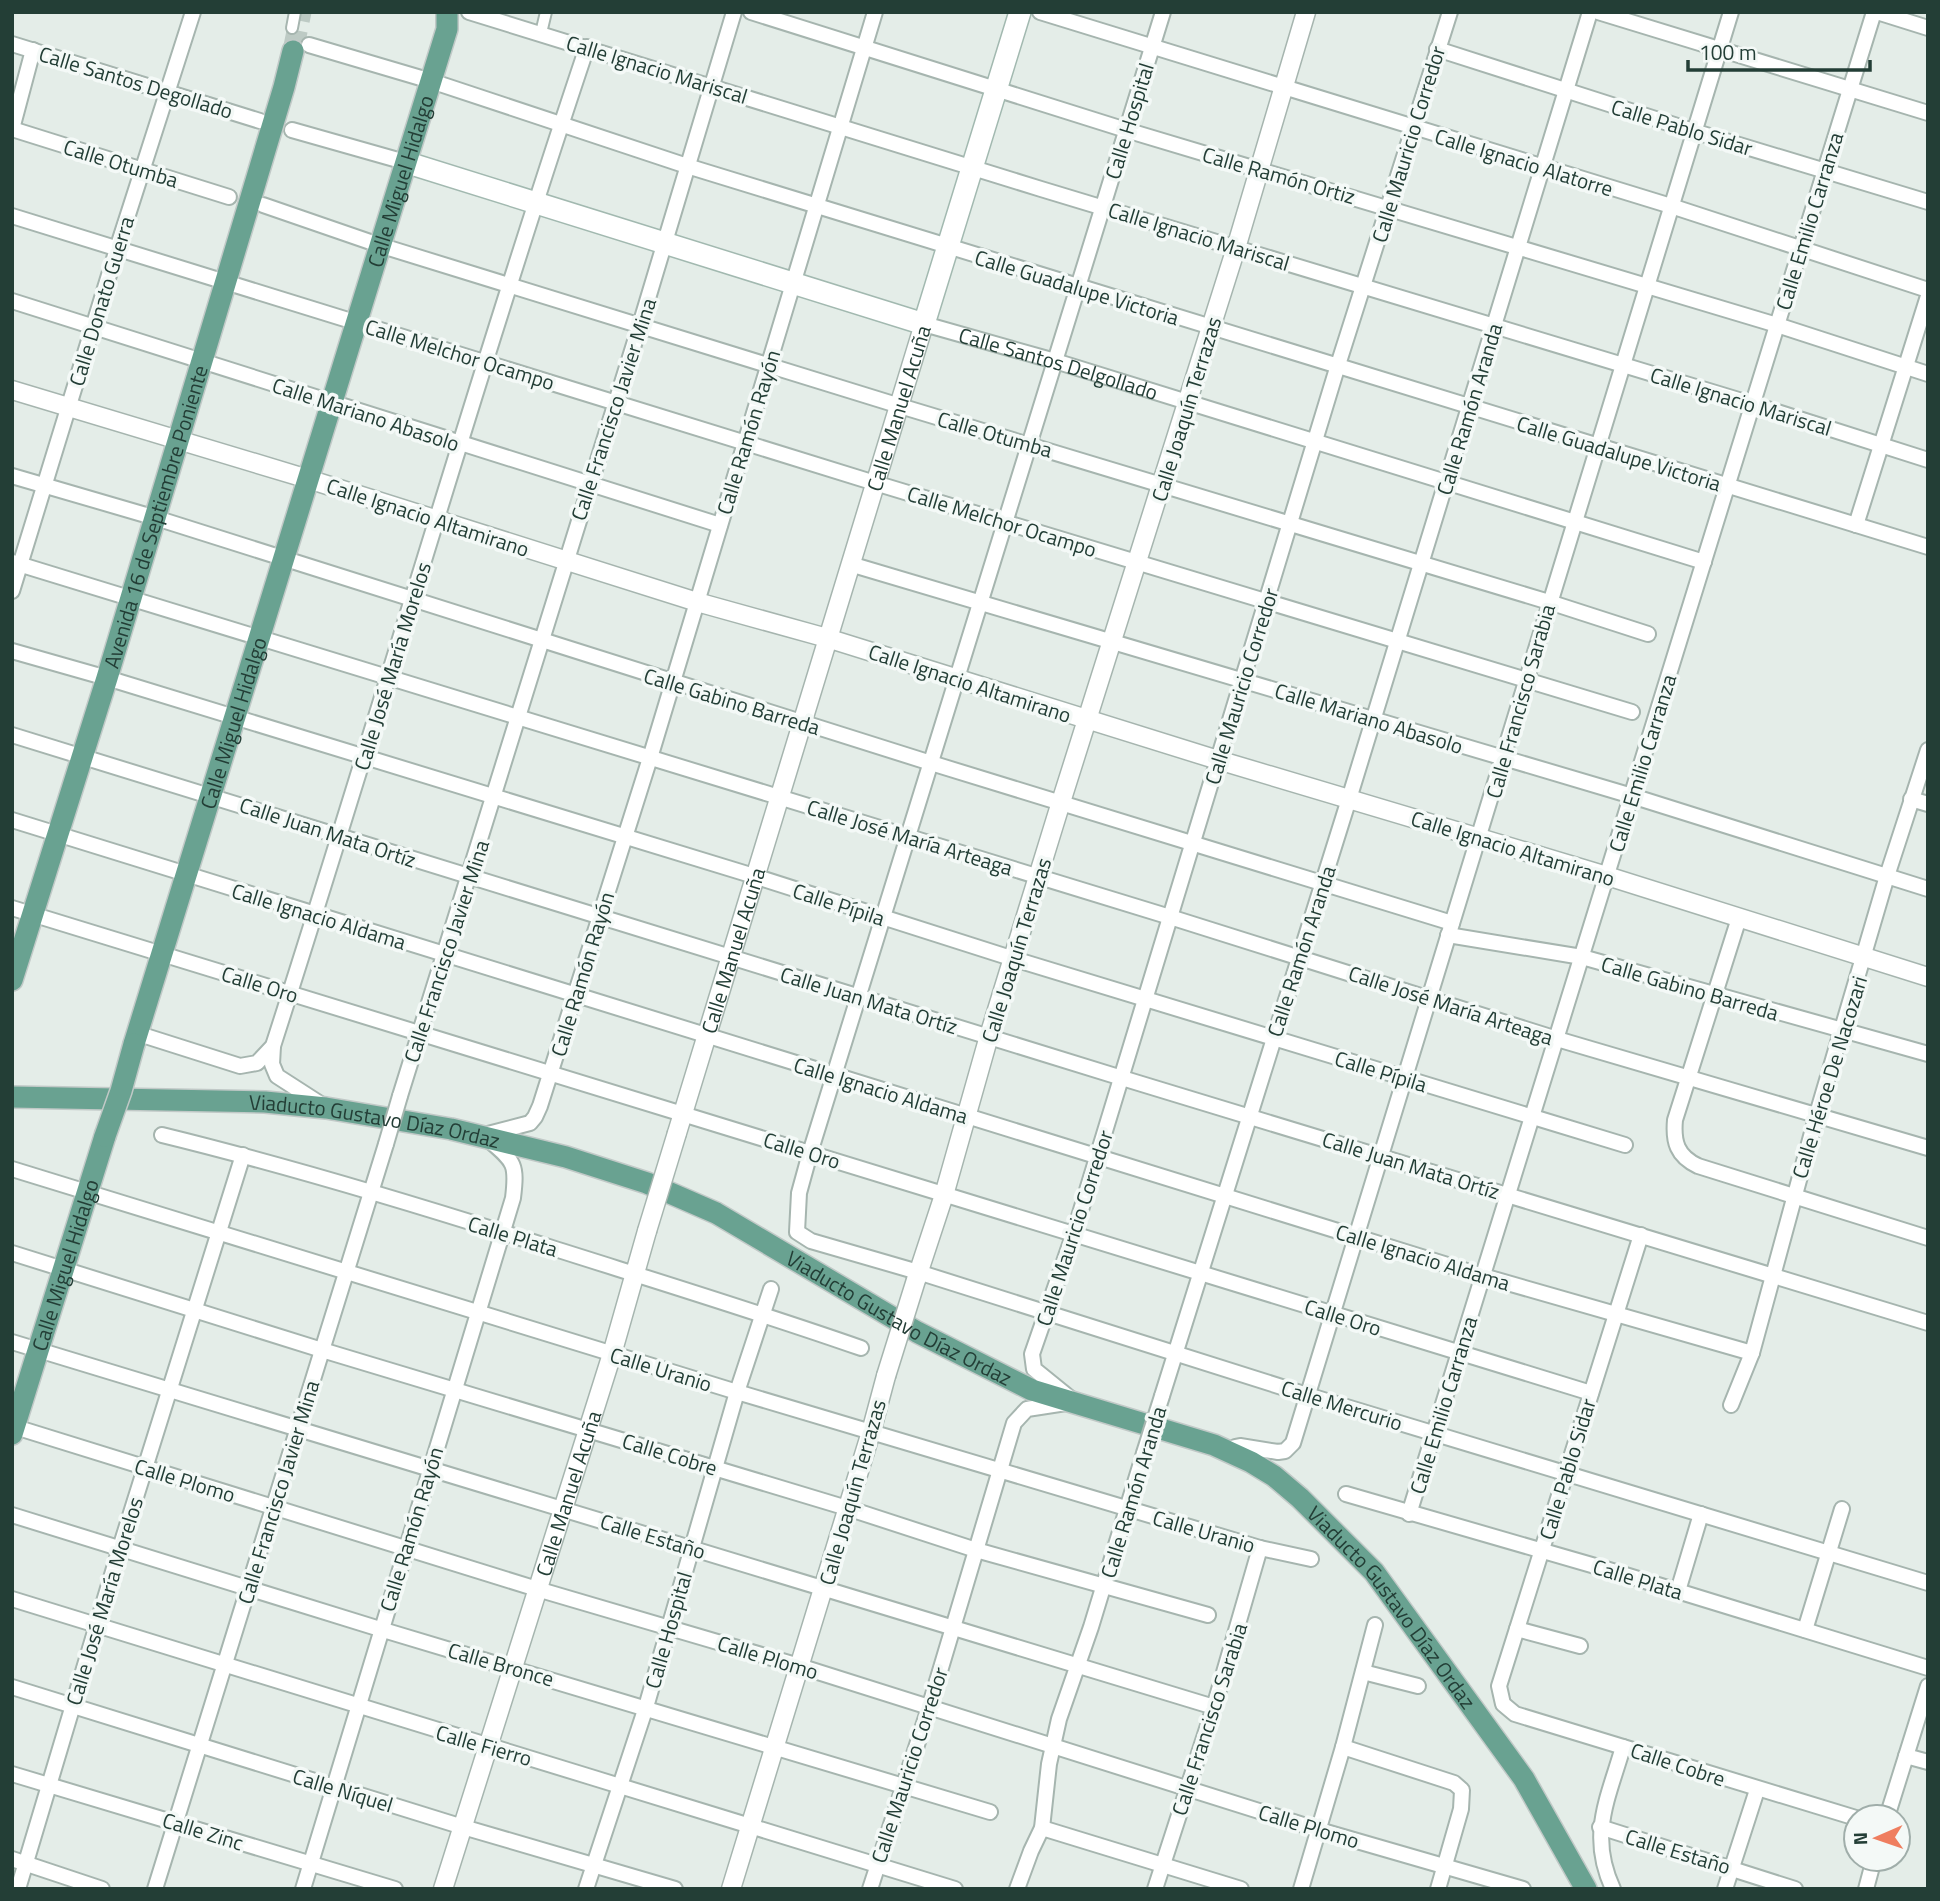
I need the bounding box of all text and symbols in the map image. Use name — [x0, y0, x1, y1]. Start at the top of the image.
street label: Calle Ignacio Mariscal — [562, 26, 752, 112]
scale bar — [1688, 28, 1870, 72]
text: 100 m — [1699, 36, 1756, 68]
street label: Calle Santos Degollado — [35, 37, 237, 127]
street label: Calle Mauricio Corredor — [1363, 42, 1453, 246]
street label: Calle Hospital — [1096, 59, 1162, 183]
street label: Calle Pablo Sidar — [1607, 90, 1757, 164]
street label: Calle Miguel Hidalgo — [359, 91, 442, 271]
street label: Calle Ignacio Alatorre — [1431, 120, 1617, 204]
street label: Calle Emilio Carranza — [1767, 128, 1851, 314]
street label: Calle Otumba — [60, 130, 183, 196]
street label: Calle Ramón Ortiz — [1199, 138, 1359, 212]
street label: Calle Ignacio Mariscal — [1104, 193, 1294, 279]
street label: Calle Donato Guerra — [60, 212, 142, 390]
street label: Calle Guadalupe Victoria — [971, 241, 1184, 333]
street label: Calle Francisco Javier Mina — [562, 293, 664, 525]
street label: Calle Melchor Ocampo — [361, 310, 559, 398]
street label: Calle Joaquín Terrazas — [1143, 313, 1229, 505]
street label: Calle Santos Delgollado — [955, 319, 1162, 408]
street label: Calle Ramón Aranda — [1428, 319, 1510, 499]
street label: Calle Manuel Acuña — [858, 321, 939, 495]
street label: Calle Ramón Rayón — [708, 346, 788, 518]
street label: Calle Ignacio Mariscal — [1646, 358, 1836, 444]
street label: Avenida 16 de Septiembre Poniente — [95, 361, 216, 672]
street label: Calle Mariano Abasolo — [268, 369, 464, 459]
street label: Calle Otumba — [934, 402, 1057, 466]
street label: Calle Guadalupe Victoria — [1513, 407, 1726, 499]
street label: Calle Ignacio Altamirano — [323, 469, 533, 565]
street label: Calle Melchor Ocampo — [903, 477, 1101, 565]
street label: Calle José María Morelos — [345, 558, 439, 774]
street label: Calle Mauricio Corredor — [1196, 584, 1286, 788]
street label: Calle Francisco Sarabia — [1477, 600, 1563, 802]
street label: Calle Miguel Hidalgo — [191, 633, 275, 813]
street label: Calle Ignacio Altamirano — [865, 635, 1075, 731]
street label: Calle Gabino Barreda — [640, 659, 825, 743]
street label: Calle Emilio Carranza — [1600, 670, 1684, 856]
street label: Calle Mariano Abasolo — [1271, 674, 1467, 762]
street label: Calle Juan Mata Ortíz — [236, 788, 420, 876]
street label: Calle José María Arteaga — [803, 790, 1017, 884]
street label: Calle Ignacio Altamirano — [1407, 802, 1619, 894]
street label: Calle Francisco Javier Mina — [395, 835, 497, 1067]
street label: Calle Joaquín Terrazas — [973, 854, 1059, 1046]
street label: Calle Ramón Aranda — [1258, 861, 1344, 1041]
street label: Calle Manuel Acuña — [692, 863, 773, 1037]
street label: Calle Ignacio Aldama — [228, 874, 411, 958]
street label: Calle Pípila — [789, 874, 890, 934]
street label: Calle Ramón Rayón — [542, 888, 622, 1060]
street label: Calle Gabino Barreda — [1598, 947, 1783, 1029]
street label: Calle Oro — [218, 957, 302, 1011]
street label: Calle José María Arteaga — [1344, 957, 1558, 1053]
street label: Calle Juan Mata Ortíz — [776, 958, 962, 1042]
street label: Calle Héroe De Nacozari — [1783, 972, 1875, 1182]
street label: Calle Pípila — [1331, 1042, 1432, 1100]
street label: Calle Ignacio Aldama — [790, 1048, 973, 1132]
street label: Viaducto Gustavo Díaz Ordaz — [249, 1086, 503, 1156]
street label: Calle Oro — [760, 1123, 844, 1177]
street label: Calle Juan Mata Ortíz — [1318, 1123, 1504, 1207]
street label: Calle Mauricio Corredor — [1027, 1126, 1121, 1330]
street label: Calle Miguel Hidalgo — [23, 1175, 107, 1355]
street label: Calle Plata — [464, 1207, 562, 1265]
street label: Calle Ignacio Aldama — [1332, 1215, 1515, 1299]
street label: Viaducto Gustavo Díaz Ordaz — [780, 1242, 1018, 1393]
street label: Calle Oro — [1301, 1290, 1385, 1344]
street label: Calle Emilio Carranza — [1401, 1312, 1485, 1498]
street label: Calle Uranio — [606, 1338, 716, 1400]
street label: Calle Mercurio — [1277, 1371, 1407, 1439]
street label: Calle Francisco Javier Mina — [229, 1376, 327, 1608]
street label: Calle Pablo Sidar — [1530, 1394, 1604, 1544]
street label: Calle Joaquín Terrazas — [810, 1395, 894, 1589]
street label: Calle Ramón Aranda — [1092, 1402, 1174, 1582]
street label: Calle Manuel Acuña — [527, 1406, 609, 1580]
street label: Calle Cobre — [619, 1424, 721, 1484]
street label: Calle Ramón Rayón — [371, 1443, 451, 1615]
street label: Calle Plomo — [131, 1450, 239, 1510]
street label: Calle José María Morelos — [57, 1493, 151, 1709]
street label: Viaducto Gustavo Díaz Ordaz — [1300, 1498, 1484, 1715]
street label: Calle Uranio — [1149, 1501, 1259, 1561]
street label: Calle Estaño — [596, 1505, 710, 1567]
street label: Calle Plata — [1589, 1550, 1687, 1608]
street label: Calle Hospital — [636, 1568, 700, 1692]
street label: Calle Francisco Sarabia — [1163, 1618, 1255, 1819]
street label: Calle Plomo — [714, 1627, 822, 1687]
street label: Calle Bronce — [444, 1634, 558, 1694]
street label: Calle Mauricio Corredor — [862, 1663, 956, 1867]
street label: Calle Fierro — [432, 1716, 536, 1774]
street label: Calle Cobre — [1627, 1734, 1729, 1794]
street label: Calle Níquel — [289, 1760, 397, 1820]
street label: Calle Plomo — [1255, 1796, 1363, 1856]
north arrow — [1842, 1803, 1912, 1873]
street label: Calle Zinc — [159, 1804, 247, 1858]
street label: Calle Estaño — [1621, 1820, 1735, 1882]
text: N — [1845, 1832, 1874, 1846]

